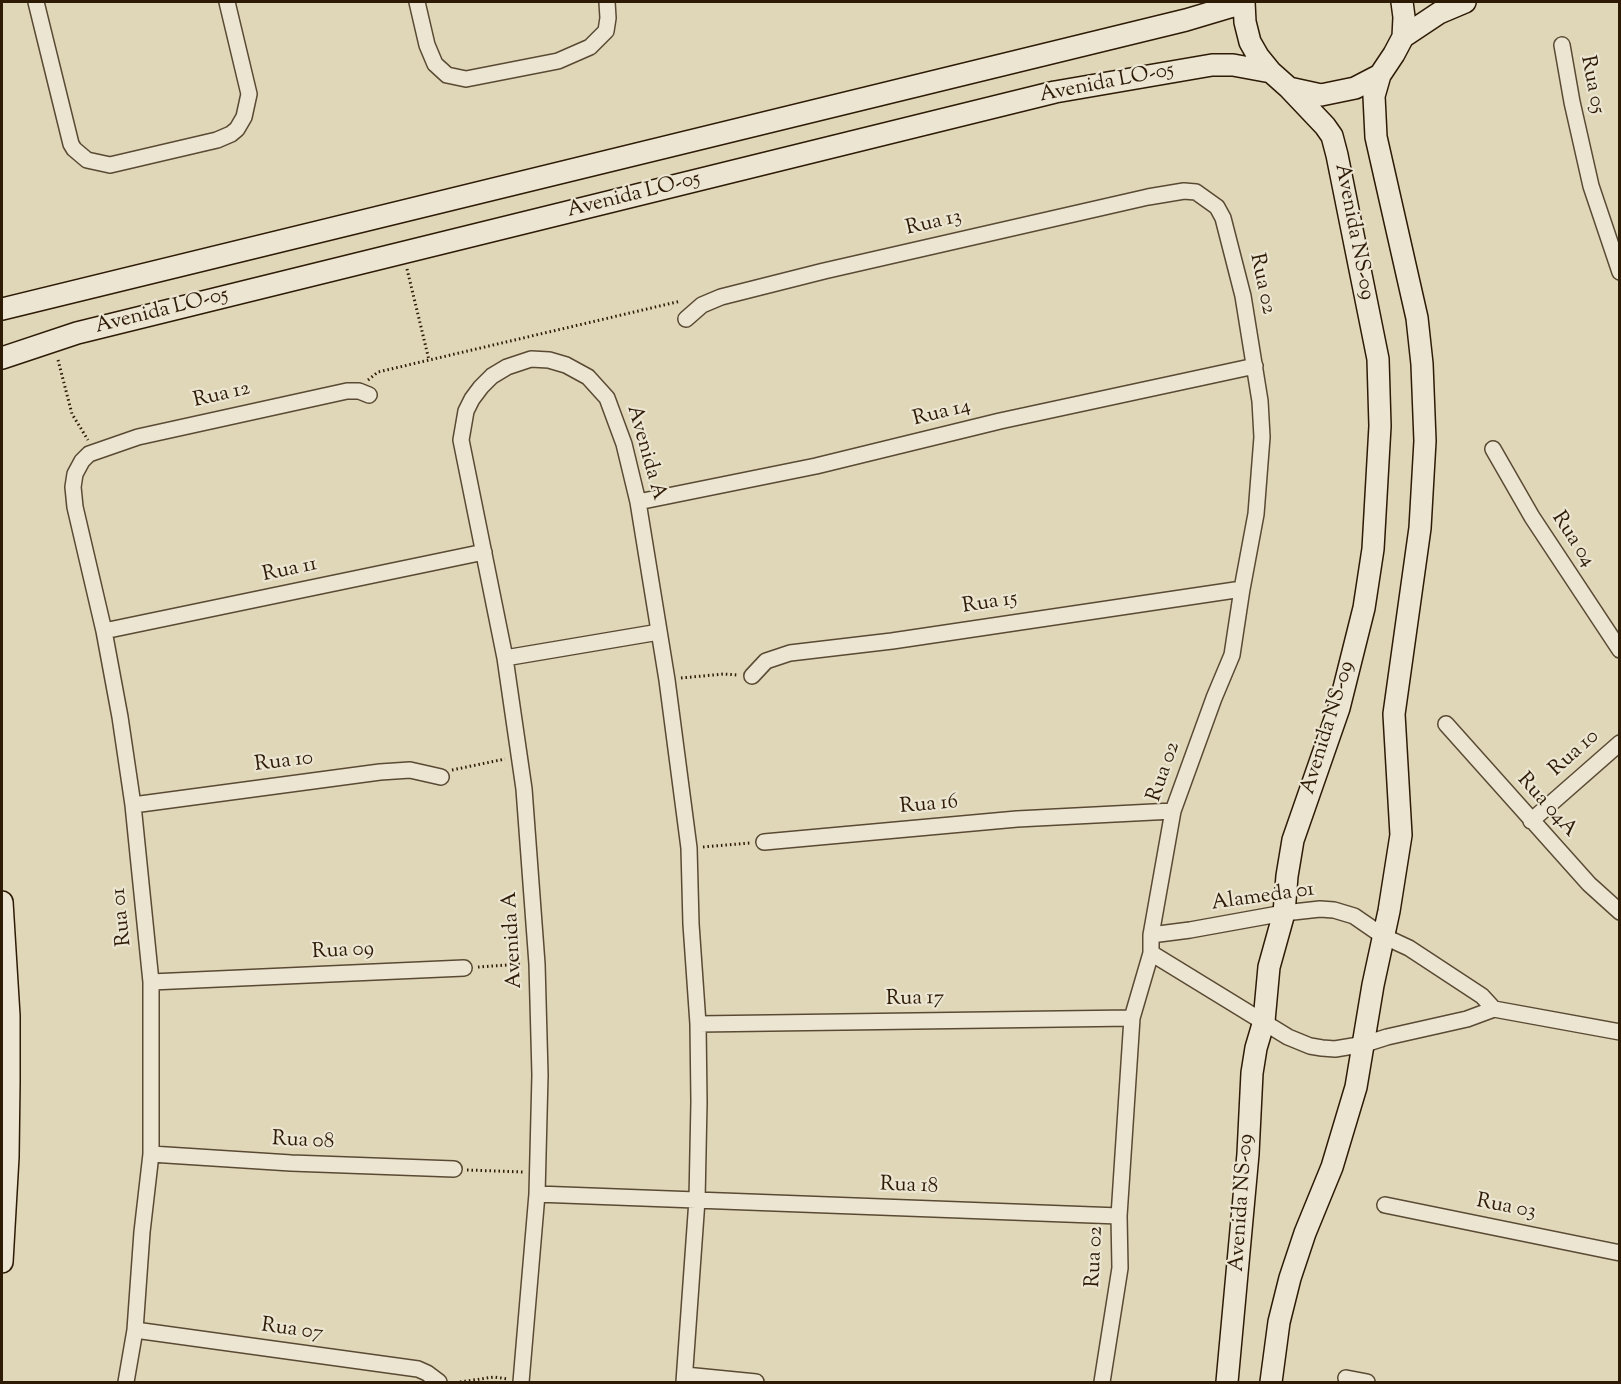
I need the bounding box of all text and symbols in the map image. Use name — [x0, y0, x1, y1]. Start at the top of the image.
street label: Rua 05 — [1573, 54, 1609, 116]
street label: Avenida LO-05 — [1038, 59, 1176, 109]
street label: Avenida NS-09 — [1327, 162, 1379, 302]
street label: Avenida LO-05 — [565, 167, 703, 225]
street label: Rua 13 — [904, 205, 964, 243]
street label: Rua 02 — [1242, 251, 1280, 317]
street label: Avenida LO-05 — [93, 283, 231, 341]
street label: Rua 12 — [191, 377, 253, 415]
street label: Rua 14 — [911, 395, 973, 433]
street label: Avenida A — [619, 403, 671, 503]
street label: Rua 04 — [1545, 507, 1599, 573]
street label: Rua 11 — [260, 553, 320, 589]
street label: Rua 15 — [961, 587, 1019, 621]
street label: Avenida NS-09 — [1297, 658, 1361, 798]
street label: Rua 10 — [1545, 725, 1605, 783]
street label: Rua 02 — [1143, 739, 1187, 805]
street label: Rua 10 — [253, 747, 315, 779]
street label: Rua 04A — [1510, 768, 1582, 844]
street label: Rua 16 — [899, 791, 959, 821]
street label: Alameda 01 — [1210, 878, 1316, 918]
street label: Rua 01 — [107, 886, 139, 948]
street label: Avenida A — [499, 891, 529, 989]
street label: Rua 09 — [311, 938, 375, 966]
street label: Rua 17 — [886, 987, 944, 1013]
street label: Rua 08 — [271, 1128, 335, 1156]
street label: Avenida NS-09 — [1226, 1133, 1260, 1273]
street label: Rua 18 — [879, 1173, 939, 1201]
street label: Rua 03 — [1474, 1190, 1538, 1226]
street label: Rua 02 — [1082, 1226, 1110, 1288]
street label: Rua 07 — [259, 1314, 325, 1348]

